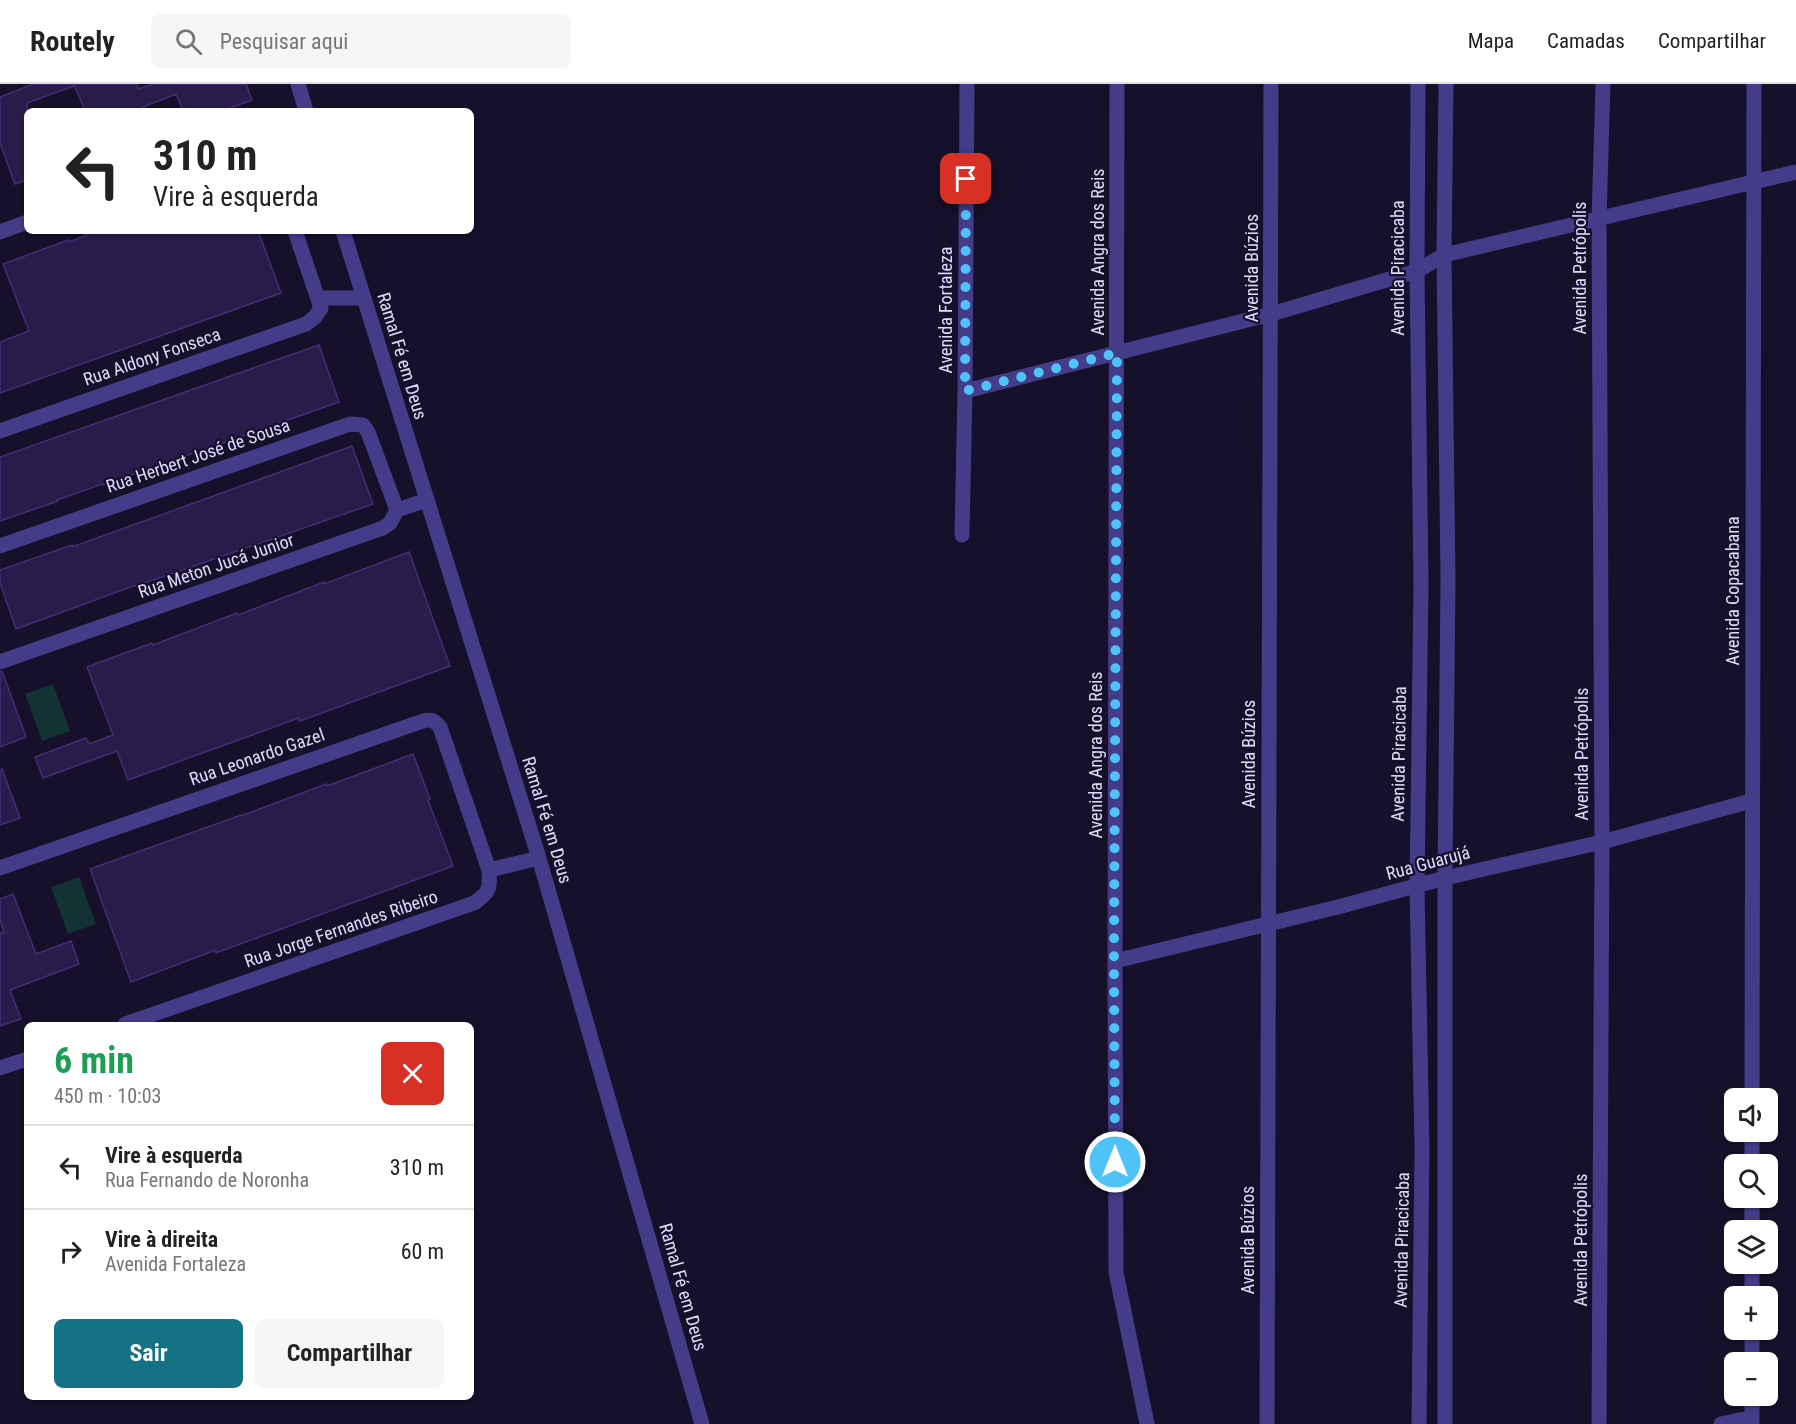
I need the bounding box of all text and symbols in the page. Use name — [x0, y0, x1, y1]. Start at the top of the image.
search box — [151, 14, 571, 68]
text: Routely — [30, 25, 115, 58]
icon: search — [172, 25, 205, 58]
text: Pesquisar aqui — [220, 29, 348, 54]
text: Mapa — [1468, 29, 1514, 53]
text: Camadas — [1547, 29, 1625, 53]
text: Compartilhar — [1658, 29, 1766, 53]
text: 310 m — [153, 131, 258, 180]
icon: left — [54, 132, 132, 210]
pin — [940, 153, 991, 204]
icon: arrive — [949, 162, 982, 195]
street label: Avenida Angra dos Reis — [1087, 169, 1108, 336]
text: Vire à esquerda — [153, 181, 319, 213]
street label: Avenida Piracicaba — [1387, 200, 1408, 336]
street label: Avenida Petrópolis — [1569, 202, 1590, 334]
street label: Avenida Búzios — [1241, 214, 1262, 322]
street label: Avenida Fortaleza — [935, 247, 956, 373]
street label: Ramal Fé em Deus — [373, 290, 432, 422]
street label: Rua Aldony Fonseca — [81, 323, 223, 390]
street label: Rua Herbert José de Sousa — [103, 414, 292, 497]
street label: Avenida Copacabana — [1722, 516, 1743, 666]
street label: Rua Meton Jucá Junior — [135, 529, 297, 602]
street label: Avenida Angra dos Reis — [1085, 672, 1106, 839]
street label: Avenida Piracicaba — [1387, 686, 1410, 822]
street label: Avenida Petrópolis — [1571, 688, 1592, 820]
street label: Avenida Búzios — [1238, 700, 1259, 808]
street label: Rua Leonardo Gazel — [187, 724, 327, 789]
street label: Ramal Fé em Deus — [518, 754, 577, 886]
street label: Rua Guarujá — [1384, 841, 1472, 884]
street label: Rua Jorge Fernandes Ribeiro — [241, 886, 440, 972]
text: 6 min — [54, 1040, 134, 1082]
button: close — [381, 1042, 444, 1105]
text: 450 m · 10:03 — [54, 1084, 161, 1108]
map controls — [1724, 1088, 1778, 1406]
button: sound — [1724, 1088, 1778, 1142]
position arrow — [1083, 1130, 1147, 1194]
text: Vire à esquerda — [105, 1143, 243, 1168]
icon: left — [54, 1151, 87, 1184]
button: search — [1724, 1154, 1778, 1208]
text: 310 m — [390, 1155, 444, 1180]
text: Rua Fernando de Noronha — [105, 1168, 309, 1192]
street label: Avenida Piracicaba — [1390, 1172, 1413, 1308]
street label: Avenida Petrópolis — [1570, 1174, 1591, 1306]
street label: Avenida Búzios — [1237, 1186, 1258, 1294]
button: layers — [1724, 1220, 1778, 1274]
street label: Ramal Fé em Deus — [655, 1221, 712, 1353]
text: Vire à direita — [105, 1227, 218, 1252]
icon: right — [54, 1235, 87, 1268]
text: 60 m — [401, 1239, 444, 1264]
text: Avenida Fortaleza — [105, 1252, 246, 1276]
button: + — [1724, 1286, 1778, 1340]
button: Sair — [54, 1319, 243, 1388]
button: Compartilhar — [255, 1319, 444, 1388]
button: − — [1724, 1352, 1778, 1406]

